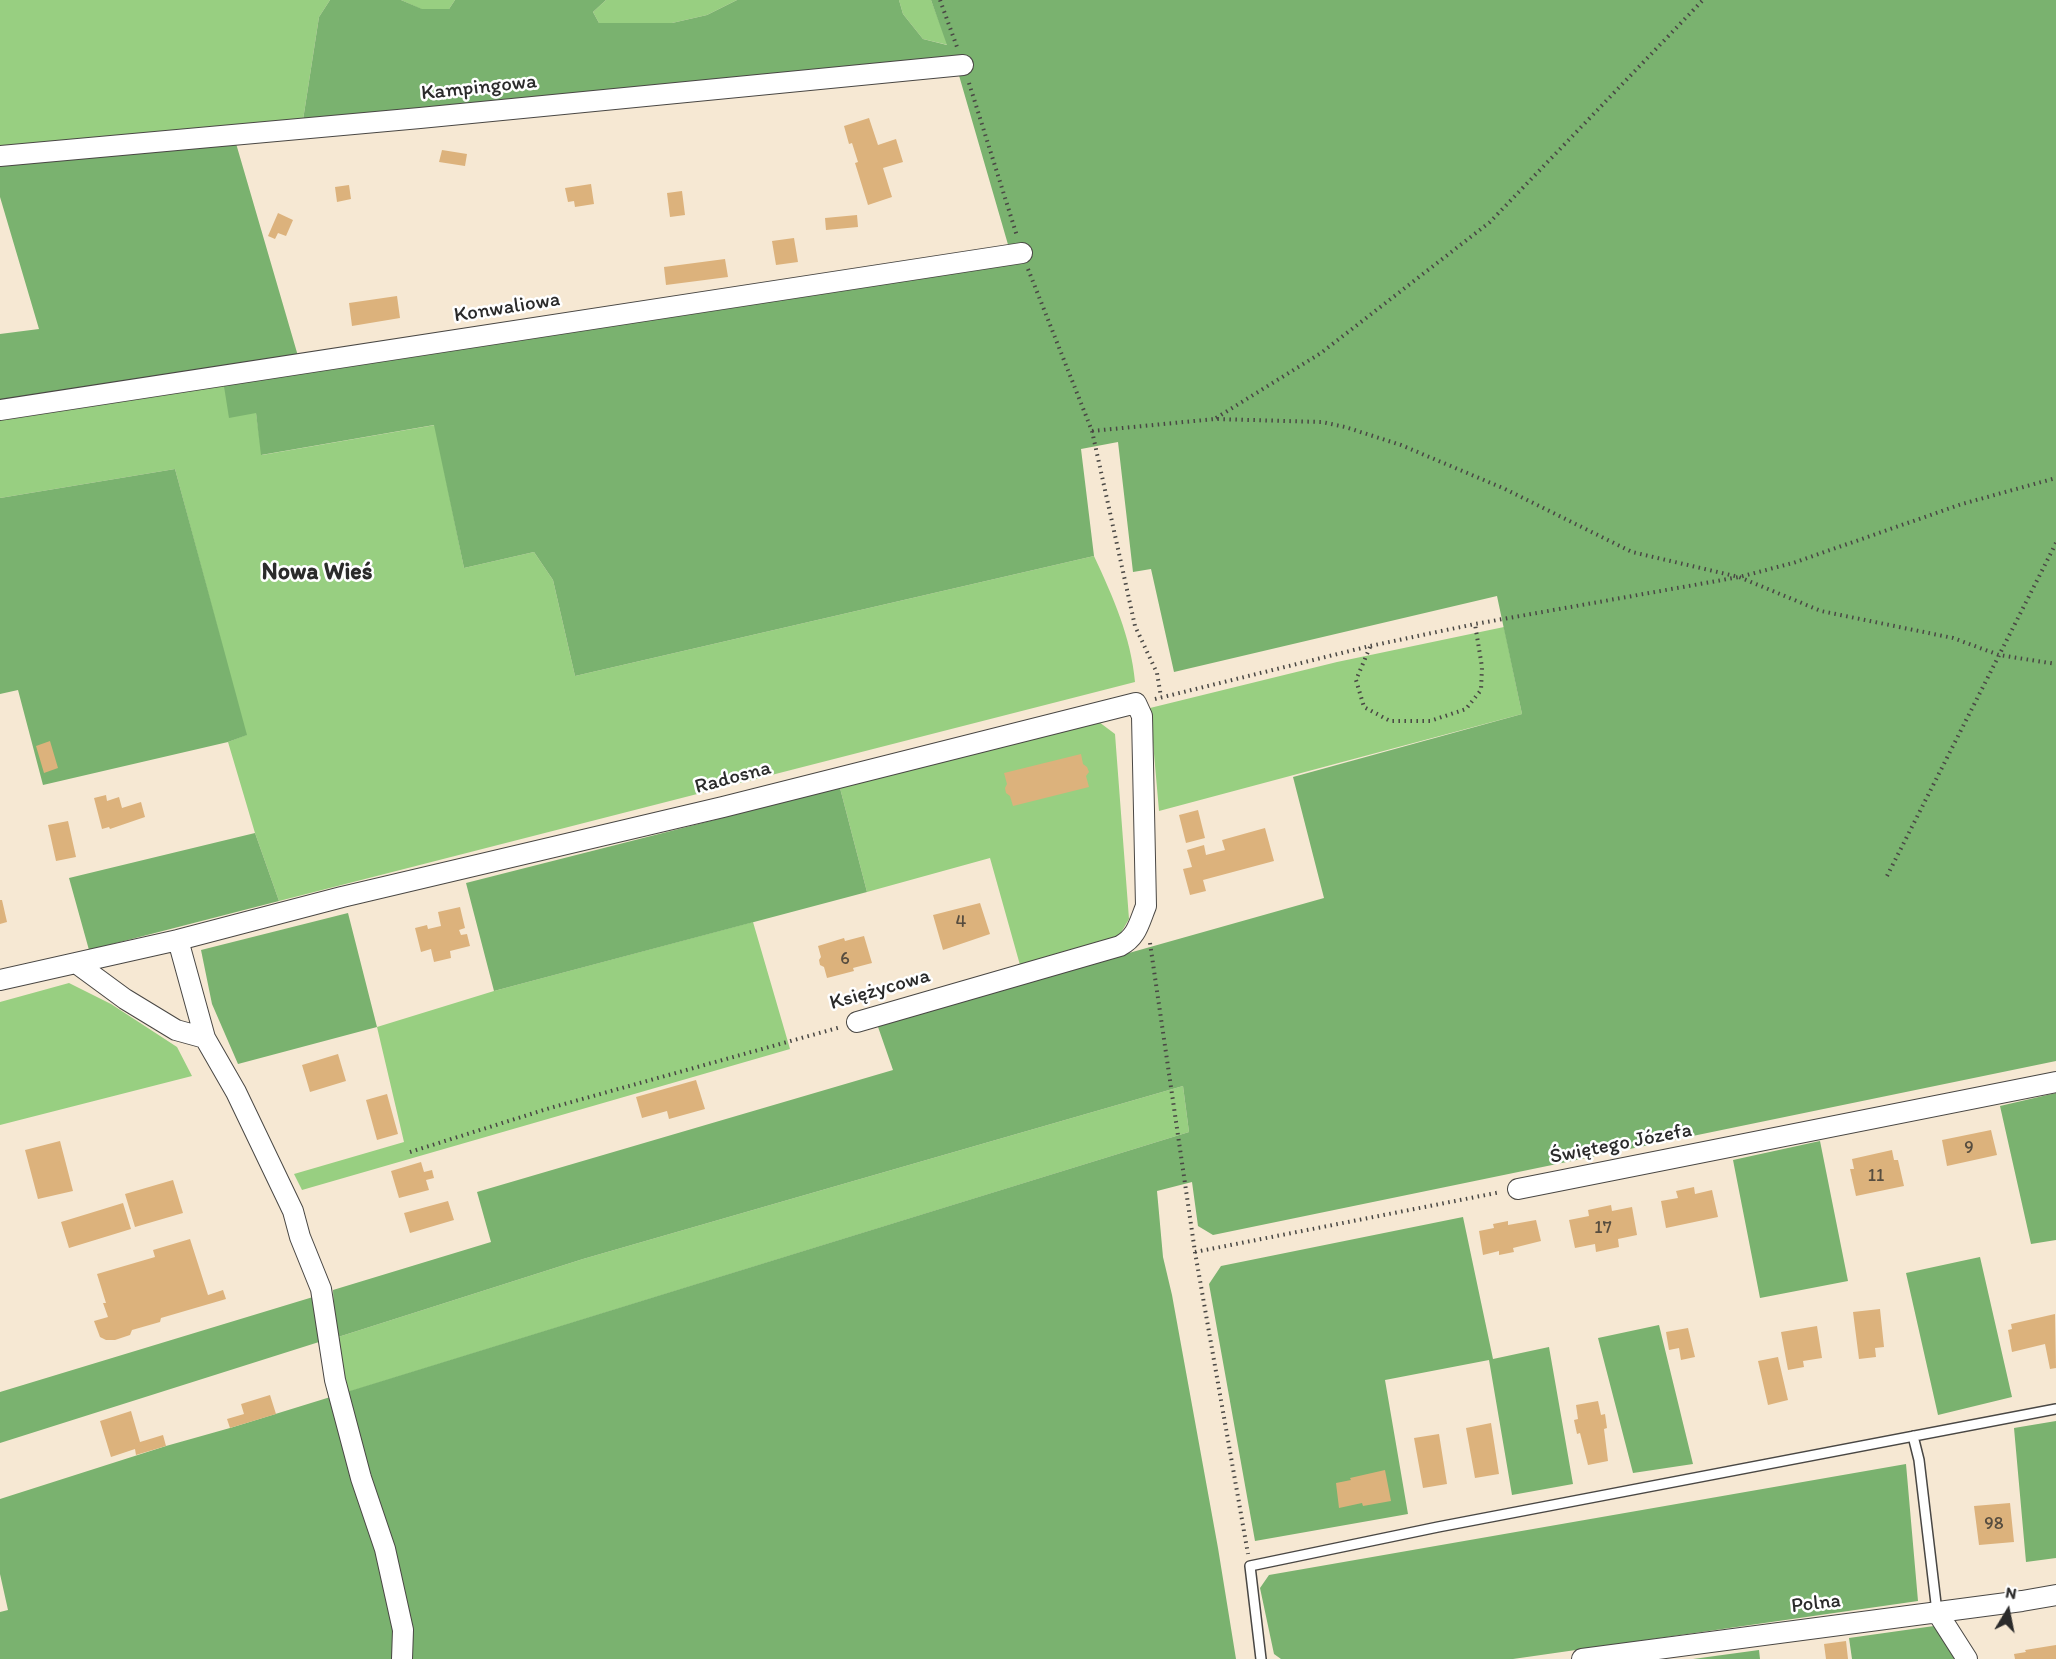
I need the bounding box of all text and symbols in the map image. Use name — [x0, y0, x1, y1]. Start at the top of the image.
street label: Kampingowa — [420, 69, 538, 107]
street label: Konwaliowa — [452, 287, 562, 329]
district label: Nowa Wieś — [262, 559, 372, 587]
street label: Radosna — [692, 756, 774, 800]
house number: 4 — [956, 911, 966, 933]
house number: 6 — [840, 948, 850, 970]
street label: Księżycowa — [827, 964, 933, 1016]
street label: Świętego Józefa — [1548, 1118, 1694, 1170]
house number: 9 — [1964, 1137, 1974, 1159]
house number: 11 — [1868, 1165, 1884, 1187]
house number: 17 — [1594, 1217, 1612, 1239]
house number: 98 — [1984, 1513, 2004, 1535]
north arrow — [1978, 1581, 2038, 1641]
text: N — [2004, 1582, 2018, 1603]
street label: Polna — [1790, 1588, 1842, 1620]

